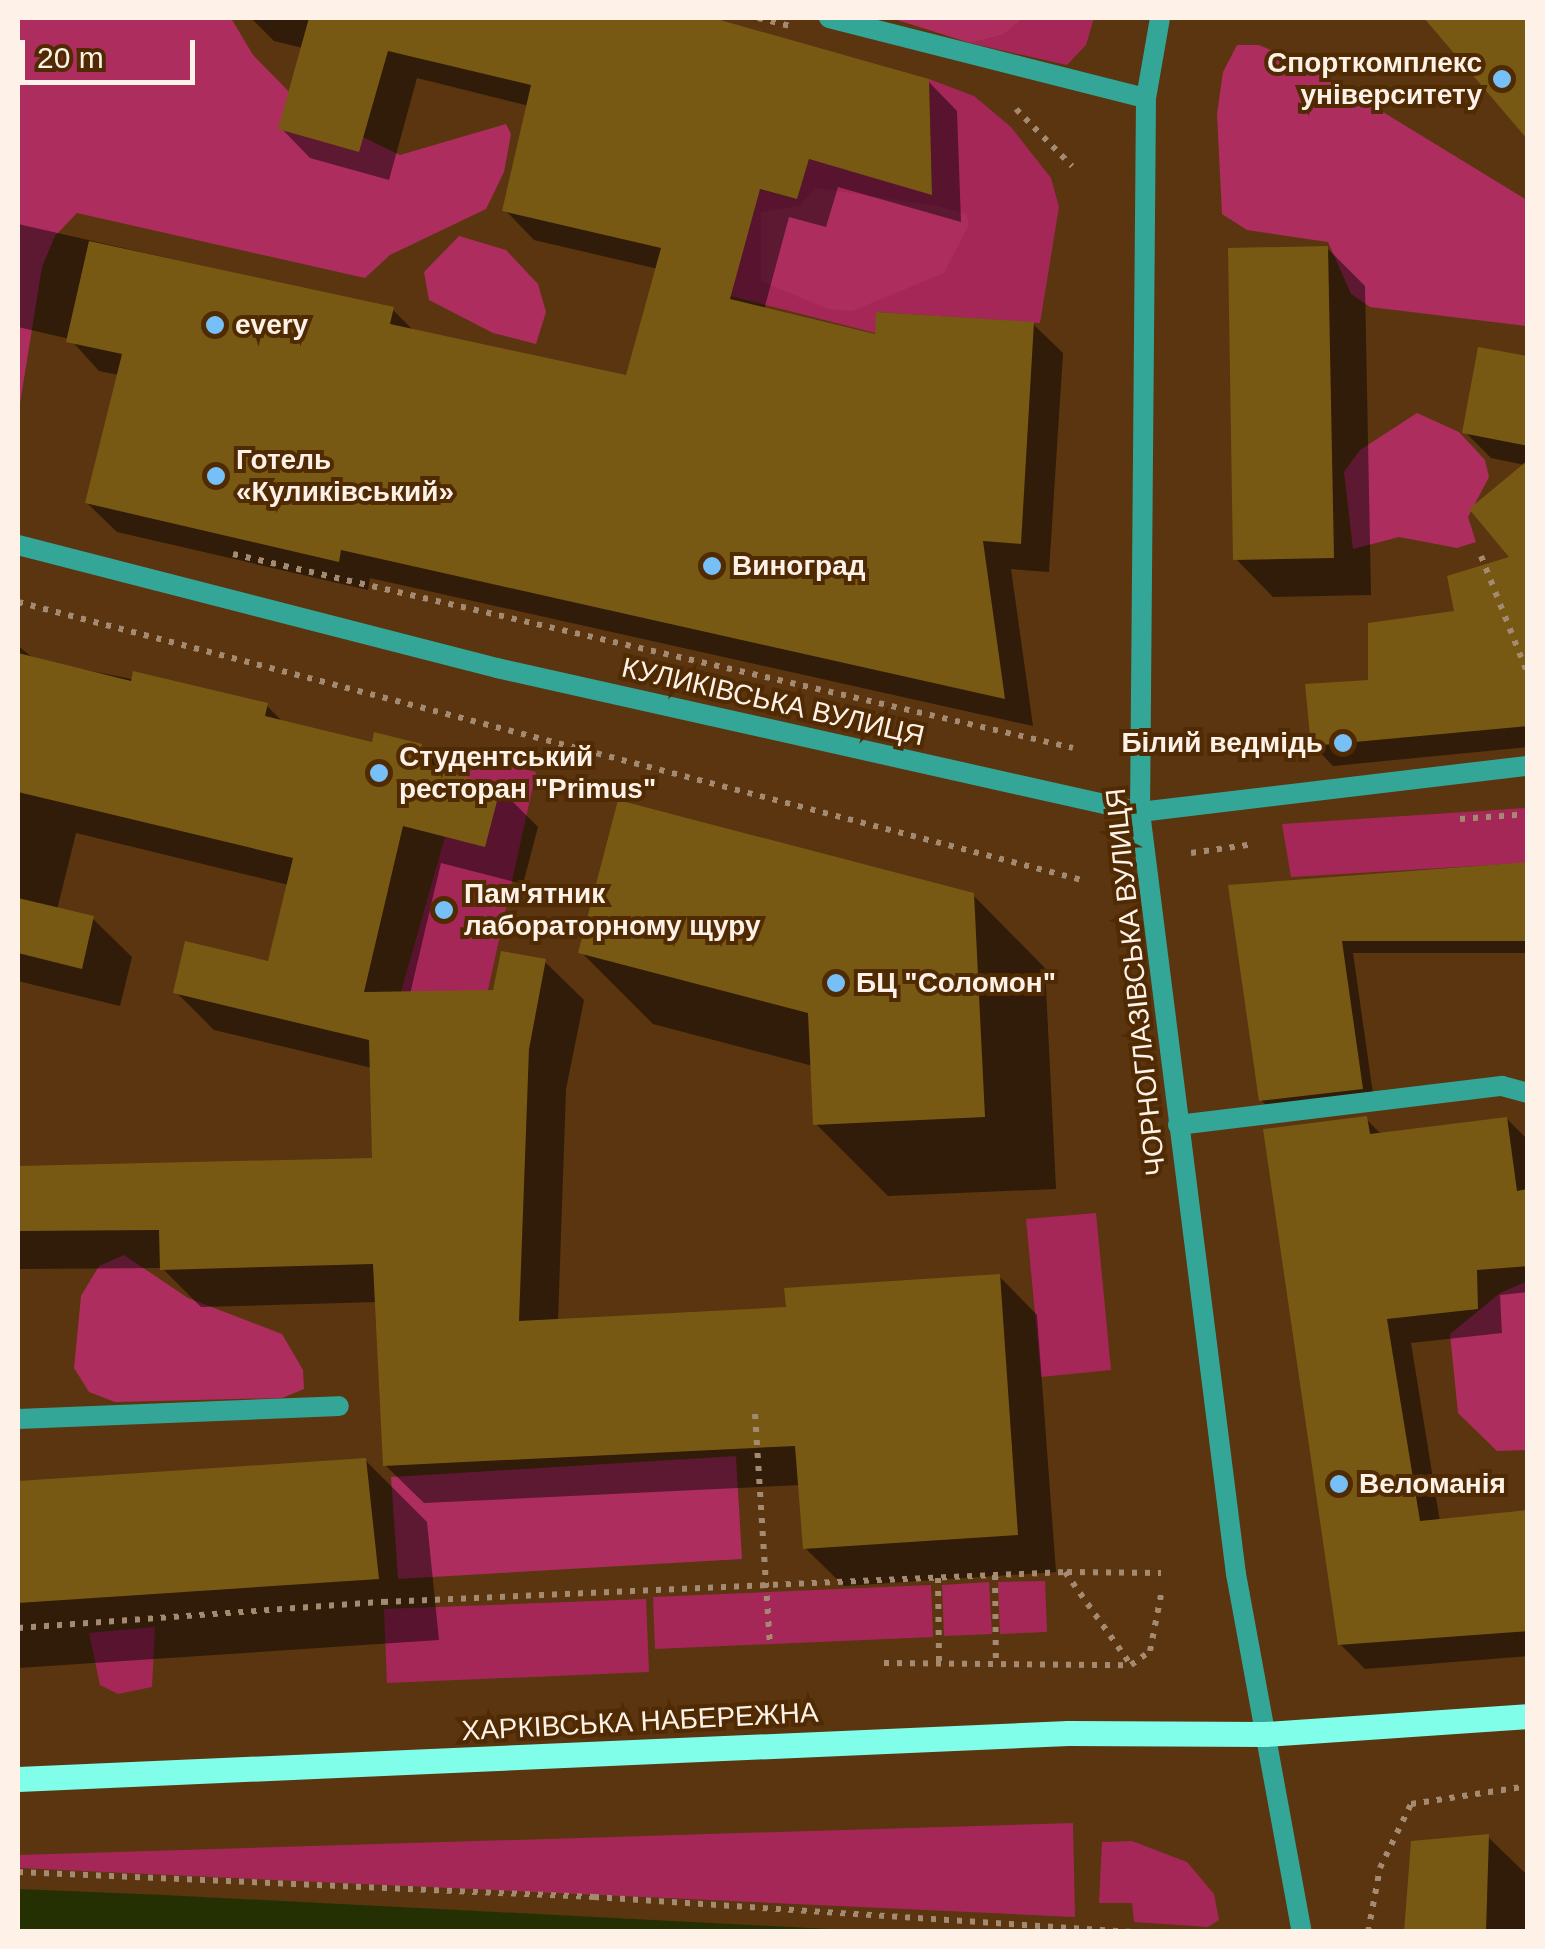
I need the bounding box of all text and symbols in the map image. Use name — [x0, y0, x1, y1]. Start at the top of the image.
scale bar — [25, 20, 200, 82]
text: 20 m — [37, 41, 104, 74]
place label: Спорткомплекс університету — [1267, 46, 1482, 112]
marker: Спорткомплекс університету — [1491, 68, 1513, 90]
place label: every — [235, 308, 308, 342]
marker: every — [204, 314, 226, 336]
place label: Готель «Куликівський» — [236, 443, 454, 509]
marker: Готель «Куликівський» — [205, 465, 227, 487]
place label: Виноград — [732, 549, 866, 583]
marker: Виноград — [701, 555, 723, 577]
street label: КУЛИКІВСЬКА ВУЛИЦЯ — [619, 651, 927, 753]
place label: Білий ведмідь — [1121, 726, 1323, 760]
marker: Білий ведмідь — [1332, 732, 1354, 754]
place label: Студентський ресторан "Primus" — [399, 740, 656, 806]
marker: Студентський ресторан "Primus" — [368, 762, 390, 784]
street label: ЧОРНОГЛАЗІВСЬКА ВУЛИЦЯ — [1099, 787, 1173, 1177]
place label: Пам'ятник лабораторному щуру — [464, 877, 760, 943]
marker: Пам'ятник лабораторному щуру — [433, 899, 455, 921]
place label: БЦ "Соломон" — [856, 966, 1056, 1000]
marker: БЦ "Соломон" — [825, 972, 847, 994]
place label: Веломанія — [1359, 1467, 1506, 1501]
marker: Веломанія — [1328, 1473, 1350, 1495]
street label: ХАРКІВСЬКА НАБЕРЕЖНА — [461, 1696, 819, 1748]

